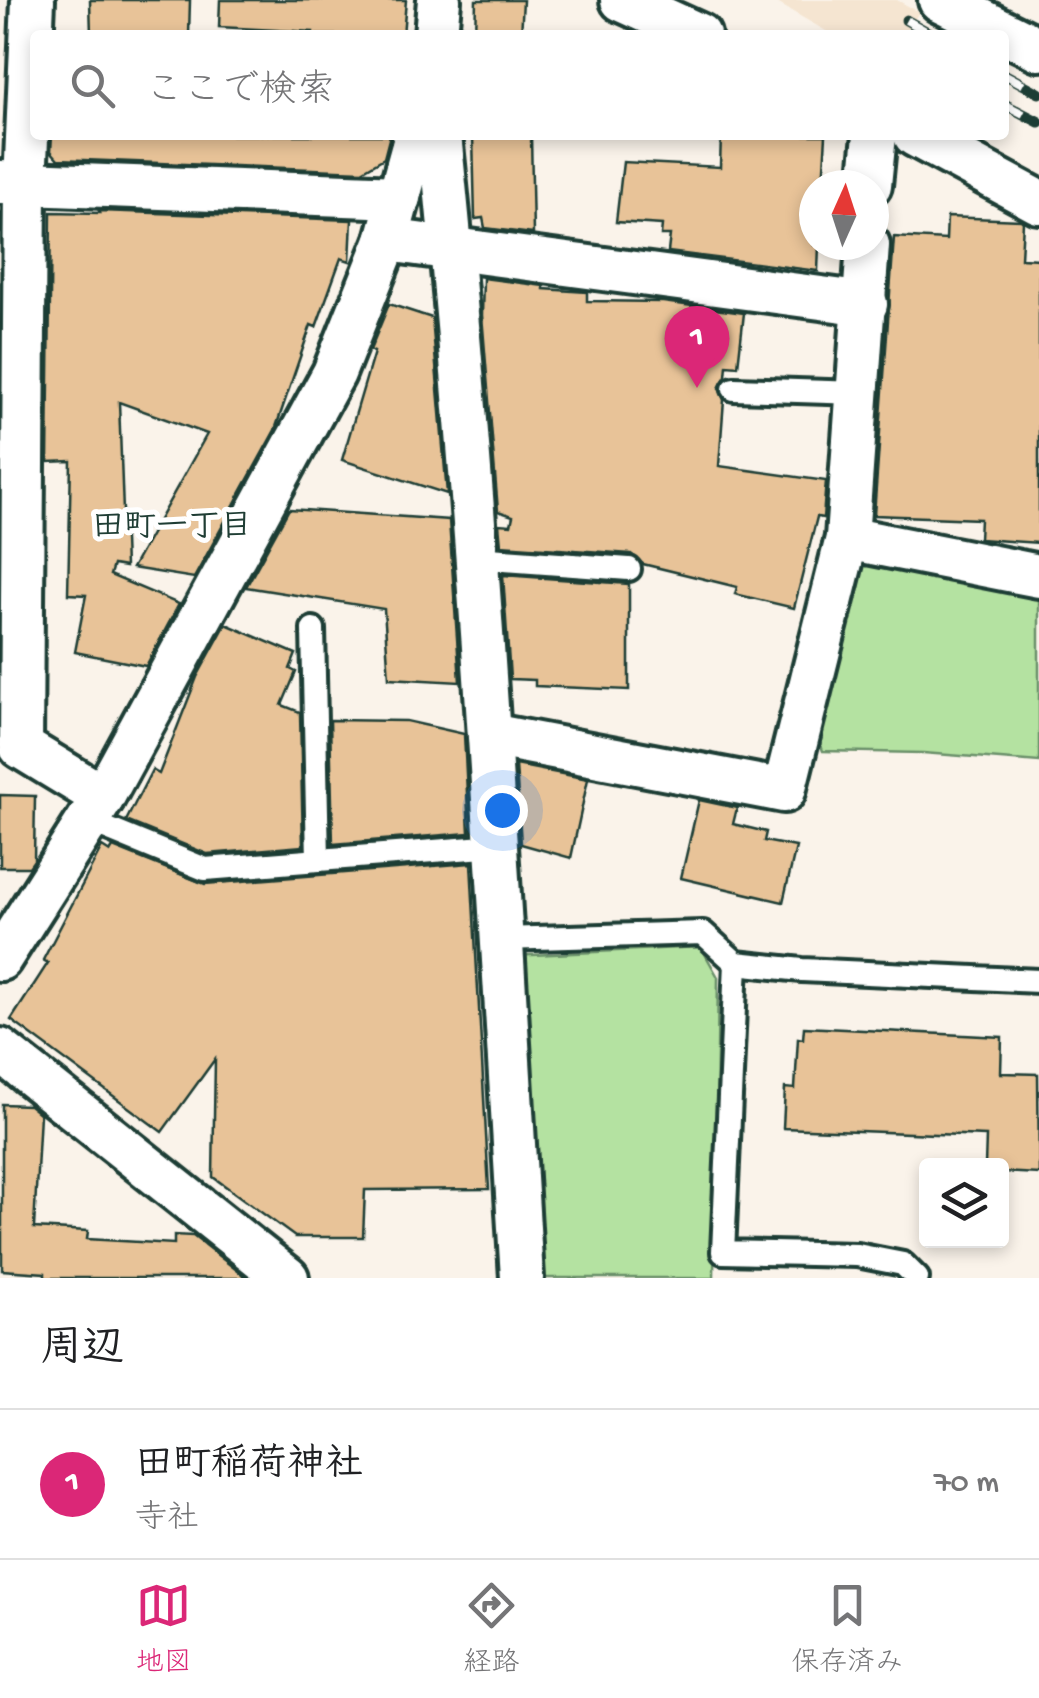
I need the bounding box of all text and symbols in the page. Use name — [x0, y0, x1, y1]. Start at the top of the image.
search box — [30, 30, 1009, 140]
icon: search — [65, 58, 120, 113]
text: ここで検索 — [145, 71, 335, 115]
north arrow — [799, 170, 889, 260]
pin: 1 — [664, 306, 730, 388]
district label: 田町一丁目 — [92, 510, 252, 548]
your location — [477, 785, 528, 836]
map controls — [919, 1158, 1009, 1248]
button: layers — [919, 1158, 1009, 1248]
text: 周辺 — [40, 1327, 124, 1376]
text: 田町稲荷神社 — [135, 1445, 363, 1489]
text: 1 — [66, 1465, 79, 1503]
text: 70 m — [934, 1465, 999, 1503]
text: 寺社 — [135, 1501, 199, 1539]
tab: 地図 — [136, 1578, 192, 1681]
tab: 経路 — [463, 1578, 519, 1681]
tab: 保存済み — [791, 1578, 903, 1681]

